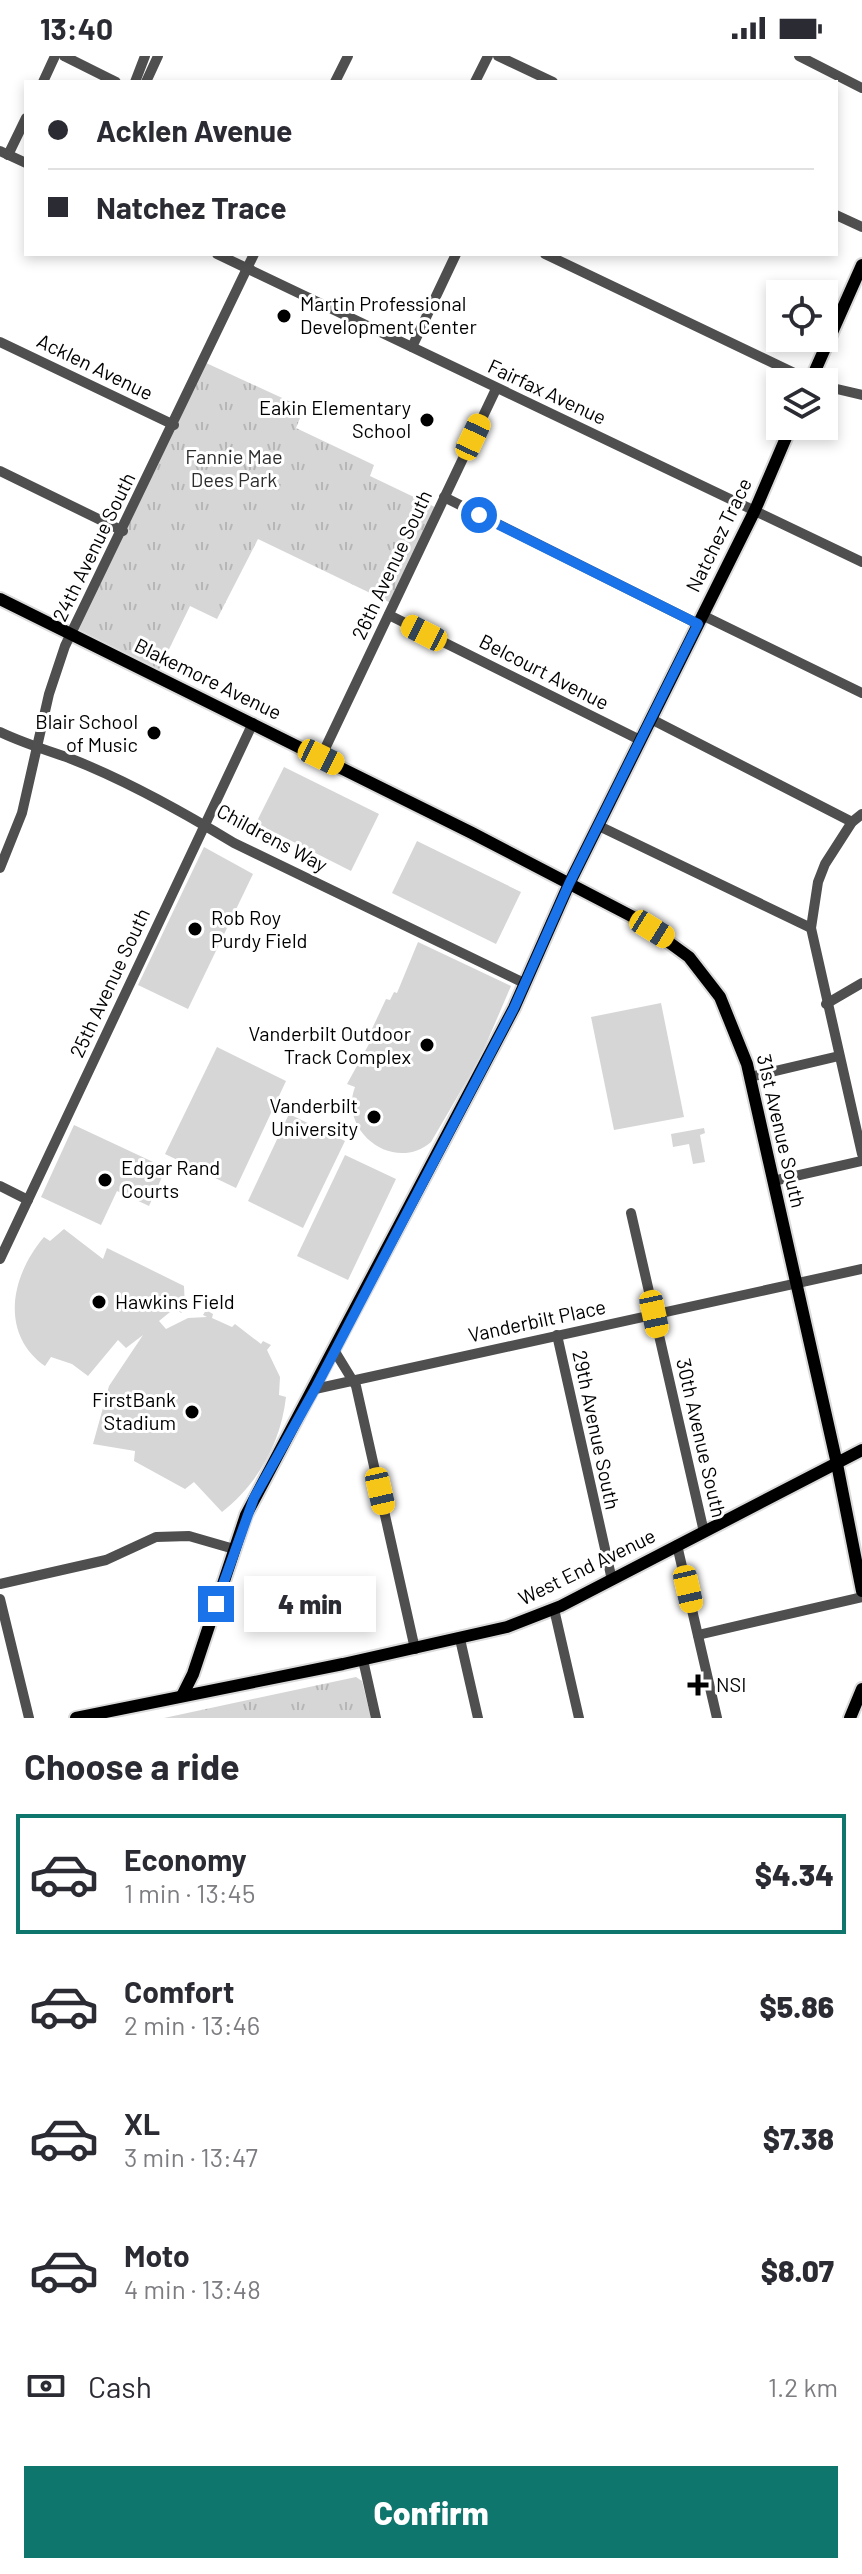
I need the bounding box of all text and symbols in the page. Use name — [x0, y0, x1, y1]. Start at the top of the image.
text: 13:40 — [40, 10, 113, 46]
text: Acklen Avenue — [96, 112, 293, 148]
text: Natchez Trace — [96, 189, 287, 225]
map controls — [766, 280, 838, 440]
button: locate — [766, 280, 838, 352]
place label: Martin Professional Development Center — [300, 291, 477, 338]
marker: Martin Professional Development Center — [275, 307, 293, 325]
street label: Acklen Avenue — [34, 328, 157, 404]
street label: Fairfax Avenue — [484, 353, 610, 429]
button: layers — [766, 368, 838, 440]
place label: Eakin Elementary School — [259, 395, 411, 442]
car — [452, 410, 494, 464]
marker: Eakin Elementary School — [418, 411, 436, 429]
park label: Fannie Mae Dees Park — [185, 444, 283, 491]
street label: 24th Avenue South — [47, 468, 140, 625]
street label: Natchez Trace — [680, 474, 756, 596]
street label: 26th Avenue South — [346, 486, 436, 643]
route start — [461, 497, 497, 533]
car — [397, 611, 451, 655]
street label: Belcourt Avenue — [476, 628, 613, 714]
street label: Blakemore Avenue — [131, 632, 286, 724]
place label: Blair School of Music — [35, 709, 138, 756]
marker: Blair School of Music — [145, 724, 163, 742]
car — [294, 736, 348, 778]
street label: Childrens Way — [213, 798, 332, 876]
street label: 25th Avenue South — [64, 904, 154, 1061]
place label: Rob Roy Purdy Field — [211, 905, 308, 952]
car — [625, 906, 679, 952]
marker: Rob Roy Purdy Field — [186, 920, 204, 938]
place label: Vanderbilt Outdoor Track Complex — [248, 1021, 411, 1068]
marker: Vanderbilt Outdoor Track Complex — [418, 1036, 436, 1054]
street label: 31st Avenue South — [753, 1052, 811, 1210]
place label: Vanderbilt University — [270, 1093, 358, 1140]
marker: Vanderbilt University — [365, 1108, 383, 1126]
place label: Edgar Rand Courts — [121, 1155, 220, 1202]
marker: Edgar Rand Courts — [96, 1171, 114, 1189]
car — [637, 1288, 671, 1340]
place label: Hawkins Field — [115, 1289, 235, 1313]
marker: Hawkins Field — [90, 1293, 108, 1311]
street label: Vanderbilt Place — [466, 1294, 608, 1346]
street label: 29th Avenue South — [568, 1348, 626, 1512]
street label: 30th Avenue South — [672, 1356, 732, 1520]
place label: FirstBank Stadium — [92, 1387, 176, 1434]
marker: FirstBank Stadium — [183, 1403, 201, 1421]
car — [363, 1465, 397, 1517]
street label: West End Avenue — [514, 1523, 659, 1610]
car — [671, 1563, 705, 1615]
callout: 4 min — [244, 1576, 376, 1632]
route end — [198, 1586, 234, 1622]
text: 4 min — [278, 1588, 342, 1619]
place label: NSI — [716, 1672, 746, 1696]
marker: NSI — [687, 1674, 709, 1696]
text: Choose a ride — [24, 1744, 240, 1787]
icon: car — [28, 1838, 100, 1910]
text: Economy — [124, 1841, 247, 1877]
text: $4.34 — [755, 1856, 834, 1892]
text: 1 min · 13:45 — [124, 1877, 255, 1908]
icon: car — [28, 1970, 100, 2042]
text: Comfort — [124, 1973, 234, 2009]
text: $5.86 — [759, 1988, 834, 2024]
text: 2 min · 13:46 — [124, 2009, 260, 2040]
icon: car — [28, 2102, 100, 2174]
text: XL — [124, 2105, 160, 2141]
text: $7.38 — [763, 2120, 834, 2156]
text: 3 min · 13:47 — [124, 2141, 258, 2172]
icon: car — [28, 2234, 100, 2306]
text: Moto — [124, 2237, 190, 2273]
text: $8.07 — [761, 2252, 834, 2288]
text: 4 min · 13:48 — [124, 2273, 261, 2304]
icon: cash — [24, 2364, 68, 2408]
text: Cash — [88, 2368, 152, 2404]
text: 1.2 km — [768, 2371, 838, 2402]
button: Confirm — [24, 2466, 838, 2558]

